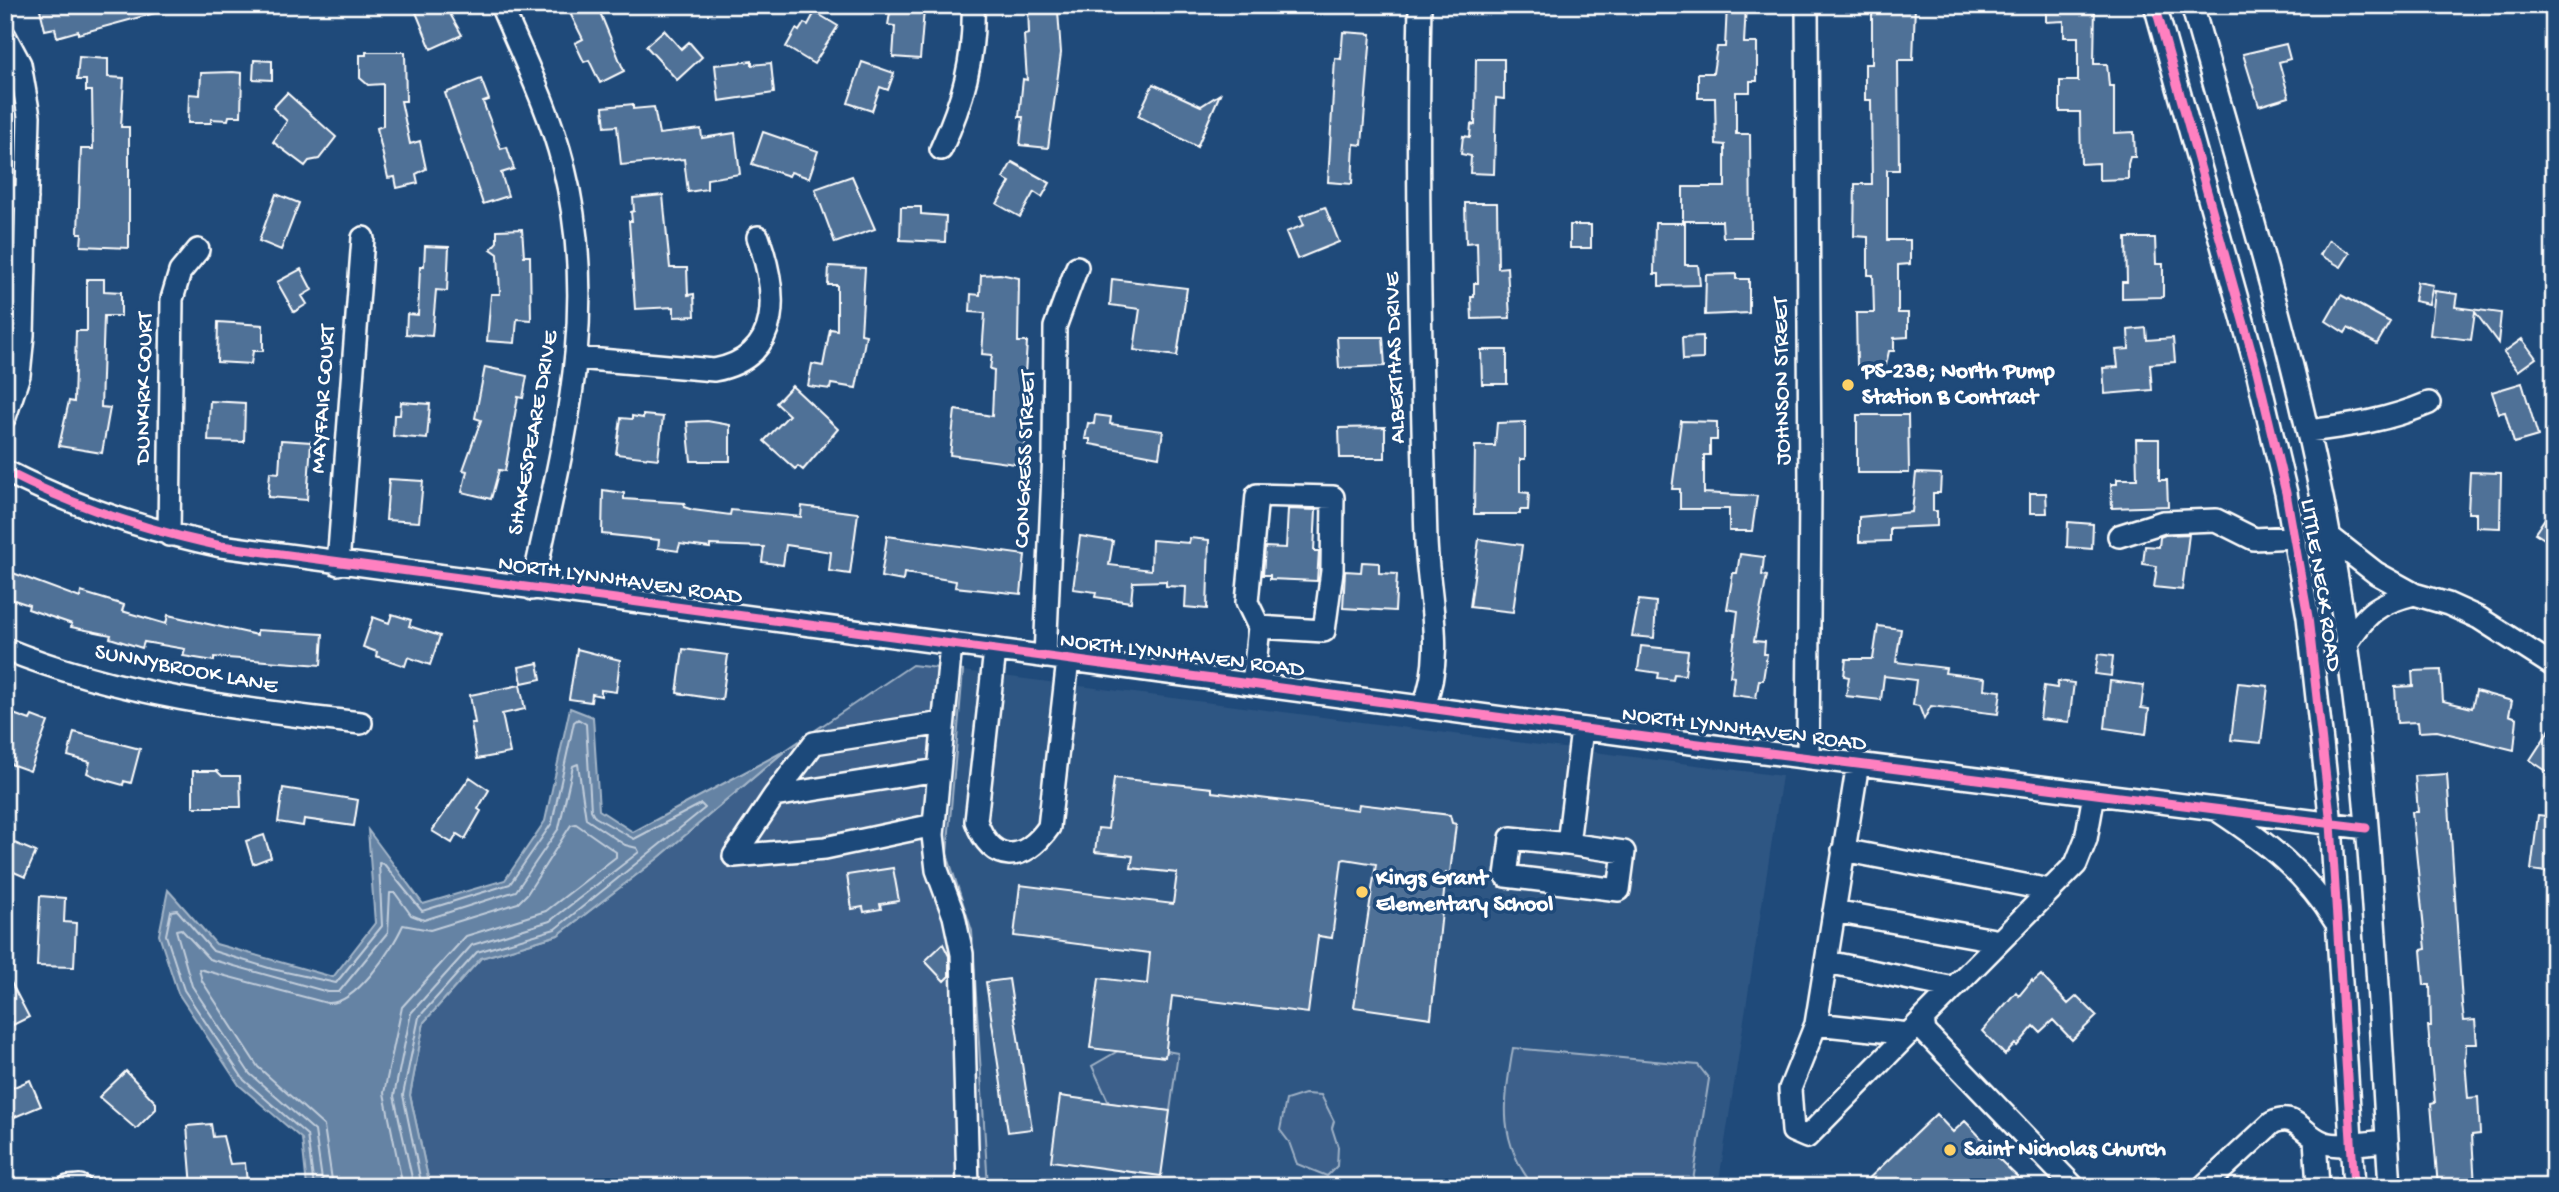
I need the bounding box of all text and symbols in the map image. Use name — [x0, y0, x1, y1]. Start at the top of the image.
street label: ALBERTHAS DRIVE — [1379, 270, 1412, 444]
street label: JOHNSON STREET — [1768, 296, 1798, 465]
street label: DUNKIRK COURT — [130, 311, 160, 466]
street label: MAYFAIR COURT — [305, 323, 343, 474]
street label: SHAKESPEARE DRIVE — [503, 327, 566, 537]
place label: PS-238; North Pump Station B Contract — [1860, 359, 2055, 412]
street label: CONGRESS STREET — [1009, 368, 1043, 548]
marker: PS-238; North Pump Station B Contract — [1840, 377, 1856, 393]
street label: LITTLE NECK ROAD — [2293, 497, 2347, 674]
street label: NORTH LYNNHAVEN ROAD — [496, 550, 745, 612]
street label: NORTH LYNNHAVEN ROAD — [1058, 628, 1307, 685]
street label: SUNNYBROOK LANE — [92, 639, 281, 701]
street label: NORTH LYNNHAVEN ROAD — [1620, 702, 1869, 759]
place label: Kings Grant Elementary School — [1375, 866, 1553, 919]
marker: Kings Grant Elementary School — [1354, 884, 1370, 900]
place label: Saint Nicholas Church — [1964, 1137, 2167, 1164]
marker: Saint Nicholas Church — [1942, 1142, 1958, 1158]

